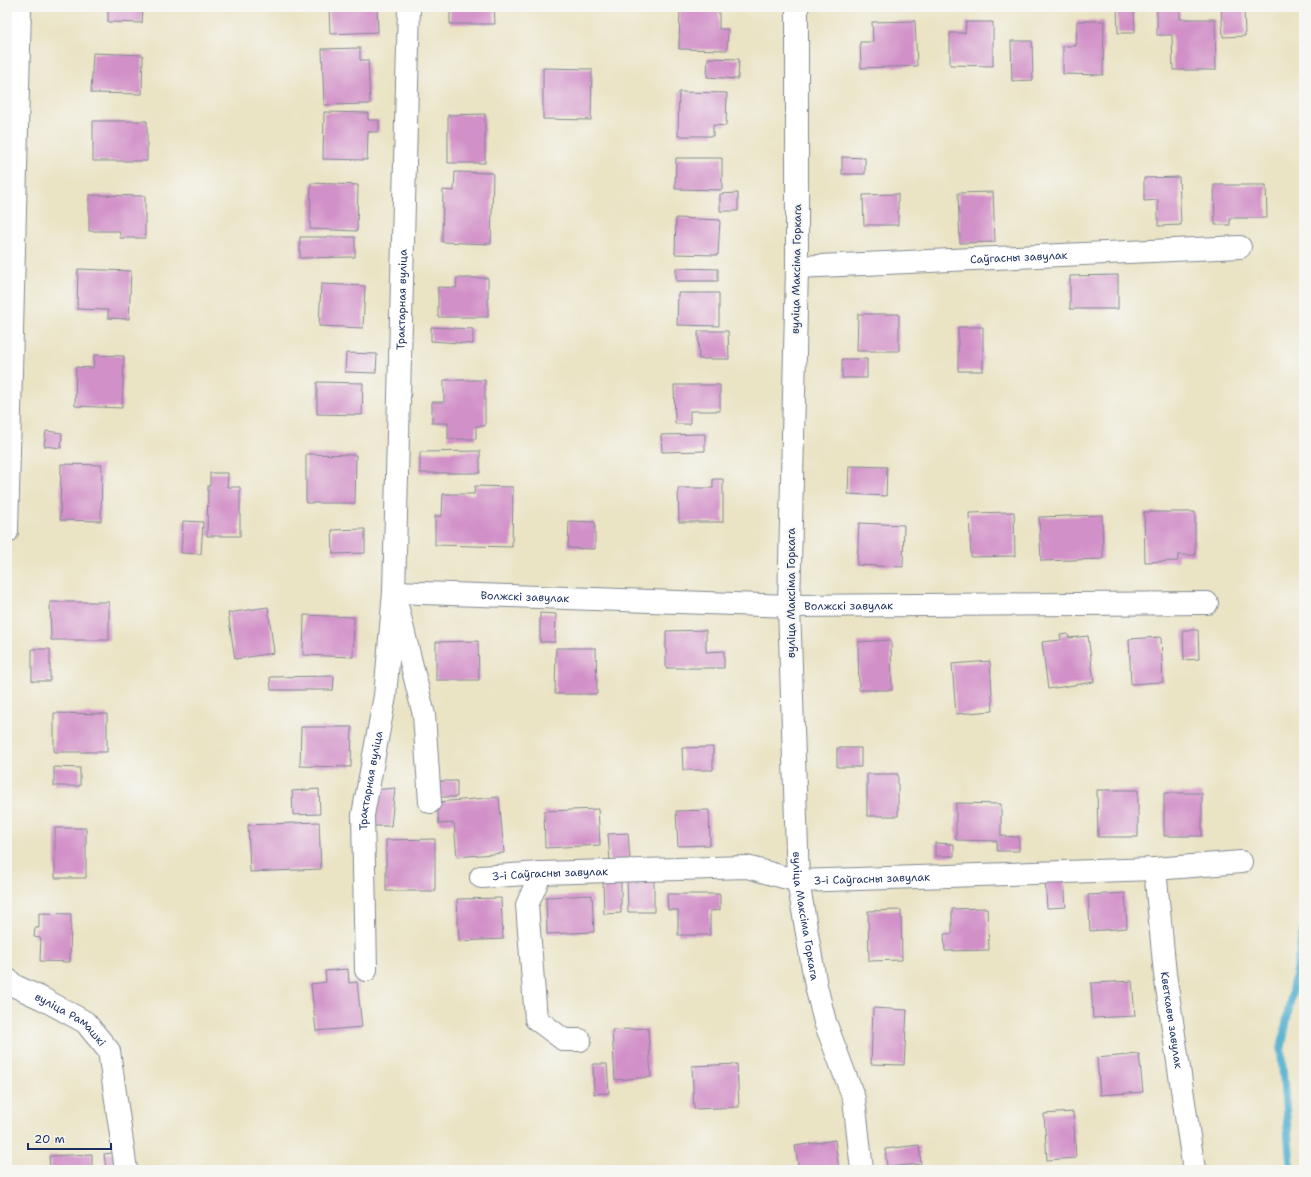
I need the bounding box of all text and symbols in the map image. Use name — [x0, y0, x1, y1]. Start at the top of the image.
street label: вуліца Максіма Горкага — [788, 204, 805, 334]
street label: Саўгасны завулак — [970, 248, 1068, 267]
street label: Трактарная вуліца — [393, 249, 411, 350]
street label: вуліца Максіма Горкага — [784, 528, 799, 658]
street label: Волжскі завулак — [480, 588, 570, 606]
street label: Волжскі завулак — [804, 598, 893, 614]
street label: Трактарная вуліца — [356, 730, 386, 831]
street label: вуліца Максіма Горкага — [789, 851, 822, 982]
street label: 3-і Саўгасны завулак — [491, 864, 608, 884]
street label: 3-і Саўгасны завулак — [813, 870, 930, 888]
street label: Кветкавы завулак — [1157, 971, 1186, 1070]
street label: вуліца Рамашкі — [32, 989, 109, 1050]
scale bar — [28, 1125, 111, 1151]
text: 20 m — [34, 1131, 65, 1147]

